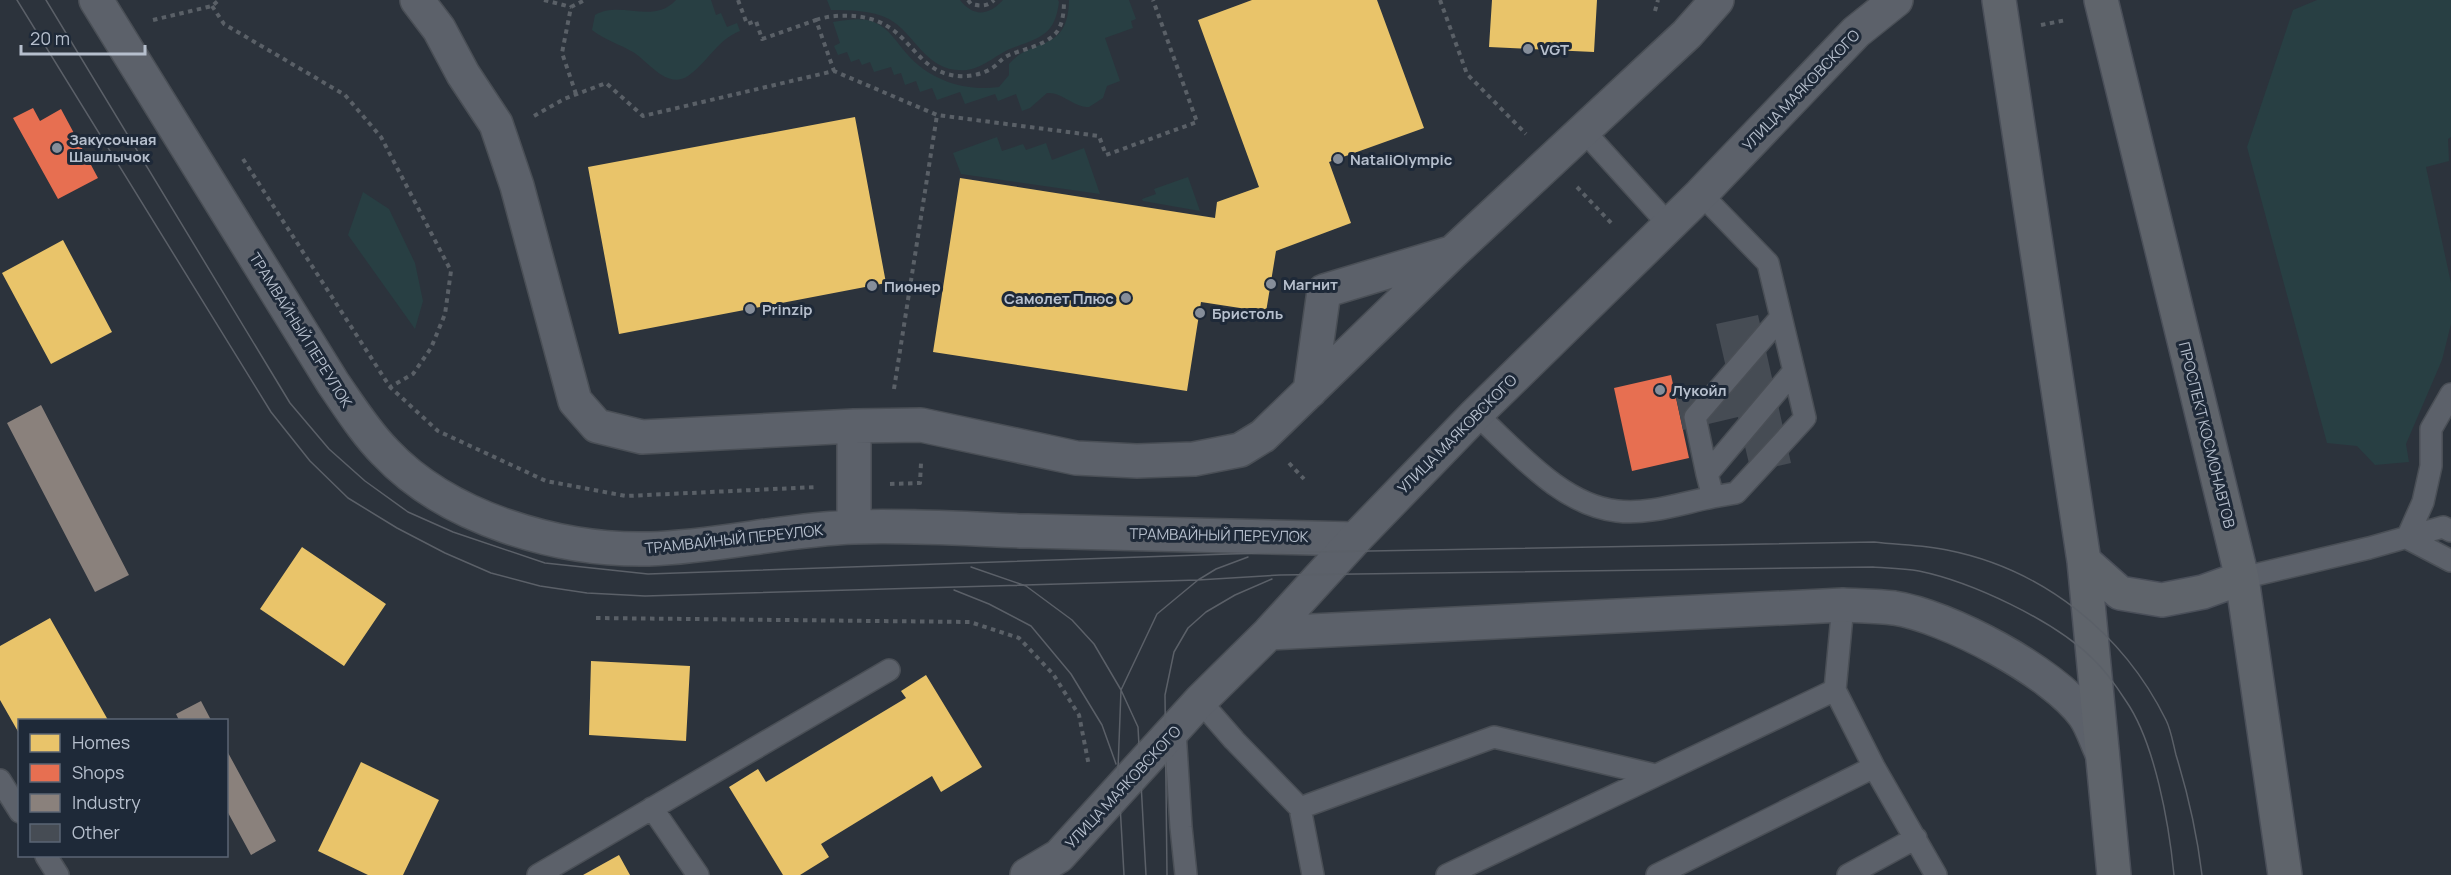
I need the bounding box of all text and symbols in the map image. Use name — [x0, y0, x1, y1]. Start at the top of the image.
scale bar — [21, 18, 146, 56]
street label: УЛИЦА МАЯКОВСКОГО — [1737, 25, 1865, 155]
text: 20 m — [30, 26, 70, 50]
place label: VGT — [1540, 39, 1569, 60]
marker: VGT — [1521, 42, 1535, 56]
place label: Закусочная Шашлычок — [69, 129, 157, 167]
marker: Закусочная Шашлычок — [50, 141, 64, 155]
place label: NataliOlympic — [1350, 149, 1453, 170]
marker: NataliOlympic — [1331, 152, 1345, 166]
street label: ТРАМВАЙНЫЙ ПЕРЕУЛОК — [245, 248, 357, 412]
place label: Магнит — [1283, 274, 1338, 295]
place label: Пионер — [884, 276, 941, 297]
marker: Магнит — [1264, 277, 1278, 291]
marker: Пионер — [865, 279, 879, 293]
place label: Самолет Плюс — [1004, 288, 1114, 309]
marker: Самолет Плюс — [1119, 291, 1133, 305]
place label: Prinzip — [762, 299, 813, 320]
marker: Prinzip — [743, 302, 757, 316]
place label: Бристоль — [1212, 303, 1283, 324]
marker: Бристоль — [1193, 306, 1207, 320]
street label: ПРОСПЕКТ КОСМОНАВТОВ — [2174, 340, 2240, 530]
street label: УЛИЦА МАЯКОВСКОГО — [1393, 370, 1521, 498]
place label: Лукойл — [1672, 380, 1727, 401]
marker: Лукойл — [1653, 383, 1667, 397]
street label: ТРАМВАЙНЫЙ ПЕРЕУЛОК — [644, 519, 824, 559]
street label: ТРАМВАЙНЫЙ ПЕРЕУЛОК — [1129, 523, 1309, 547]
legend — [18, 719, 228, 857]
street label: УЛИЦА МАЯКОВСКОГО — [1060, 721, 1186, 853]
text: Homes — [72, 730, 130, 754]
text: Shops — [72, 760, 124, 784]
text: Industry — [72, 790, 141, 814]
text: Other — [72, 820, 120, 844]

